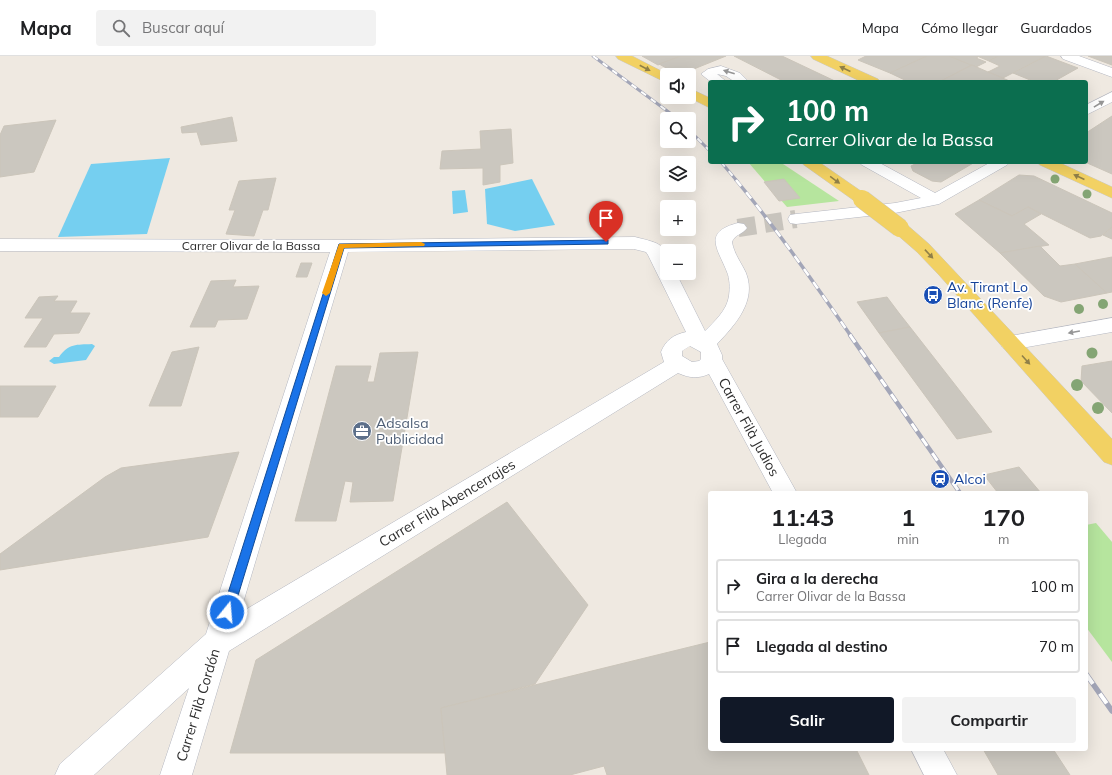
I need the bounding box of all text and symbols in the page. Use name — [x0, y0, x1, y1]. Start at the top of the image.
search box — [96, 10, 376, 46]
text: Mapa — [20, 16, 72, 40]
icon: search — [110, 17, 132, 39]
text: Buscar aquí — [142, 18, 224, 37]
text: Mapa — [862, 19, 899, 37]
text: Cómo llegar — [921, 19, 998, 37]
text: Guardados — [1020, 19, 1092, 37]
one-way arrow — [639, 64, 650, 71]
one-way arrow — [839, 66, 850, 72]
map controls — [660, 68, 696, 280]
button: sound — [660, 68, 696, 104]
one-way arrow — [722, 69, 734, 75]
text: 100 m — [786, 93, 869, 128]
icon: right — [720, 96, 772, 148]
one-way arrow — [1093, 100, 1105, 107]
button: search — [660, 112, 696, 148]
text: Carrer Olivar de la Bassa — [786, 128, 993, 151]
button: layers — [660, 156, 696, 192]
one-way arrow — [1073, 174, 1084, 180]
one-way arrow — [830, 176, 841, 185]
button: + — [660, 200, 696, 236]
pin — [589, 201, 623, 242]
icon: arrive — [595, 207, 617, 229]
street label: Carrer Olivar de la Bassa — [182, 238, 320, 253]
button: − — [660, 244, 696, 280]
one-way arrow — [924, 249, 934, 259]
place label: Av. Tirant Lo Blanc (Renfe) — [947, 278, 1033, 312]
bus stop icon: Av. Tirant Lo Blanc (Renfe) — [922, 284, 944, 306]
one-way arrow — [1068, 329, 1080, 335]
one-way arrow — [1021, 356, 1030, 365]
street label: Carrer Filà Judios — [714, 374, 784, 480]
place label: Adsalsa Publicidad — [376, 414, 444, 448]
office icon: Adsalsa Publicidad — [351, 420, 373, 442]
street label: Carrer Filà Abencerrajes — [375, 455, 519, 551]
station icon: Alcoi — [929, 468, 951, 490]
place label: Alcoi — [954, 470, 986, 488]
text: 11:43 — [771, 502, 834, 532]
text: 1 — [901, 502, 915, 532]
text: 170 — [982, 502, 1025, 532]
text: Llegada — [778, 531, 827, 547]
text: min — [897, 531, 919, 547]
text: m — [998, 531, 1009, 547]
text: Gira a la derecha — [756, 569, 878, 588]
icon: right — [722, 575, 744, 597]
text: 100 m — [1030, 577, 1074, 596]
text: Carrer Olivar de la Bassa — [756, 588, 906, 604]
position arrow — [206, 591, 248, 633]
icon: arrive — [722, 635, 744, 657]
text: Llegada al destino — [756, 637, 888, 656]
text: 70 m — [1039, 637, 1074, 656]
street label: Carrer Filà Cordón — [172, 646, 224, 764]
button: Salir — [720, 697, 894, 743]
button: Compartir — [902, 697, 1076, 743]

